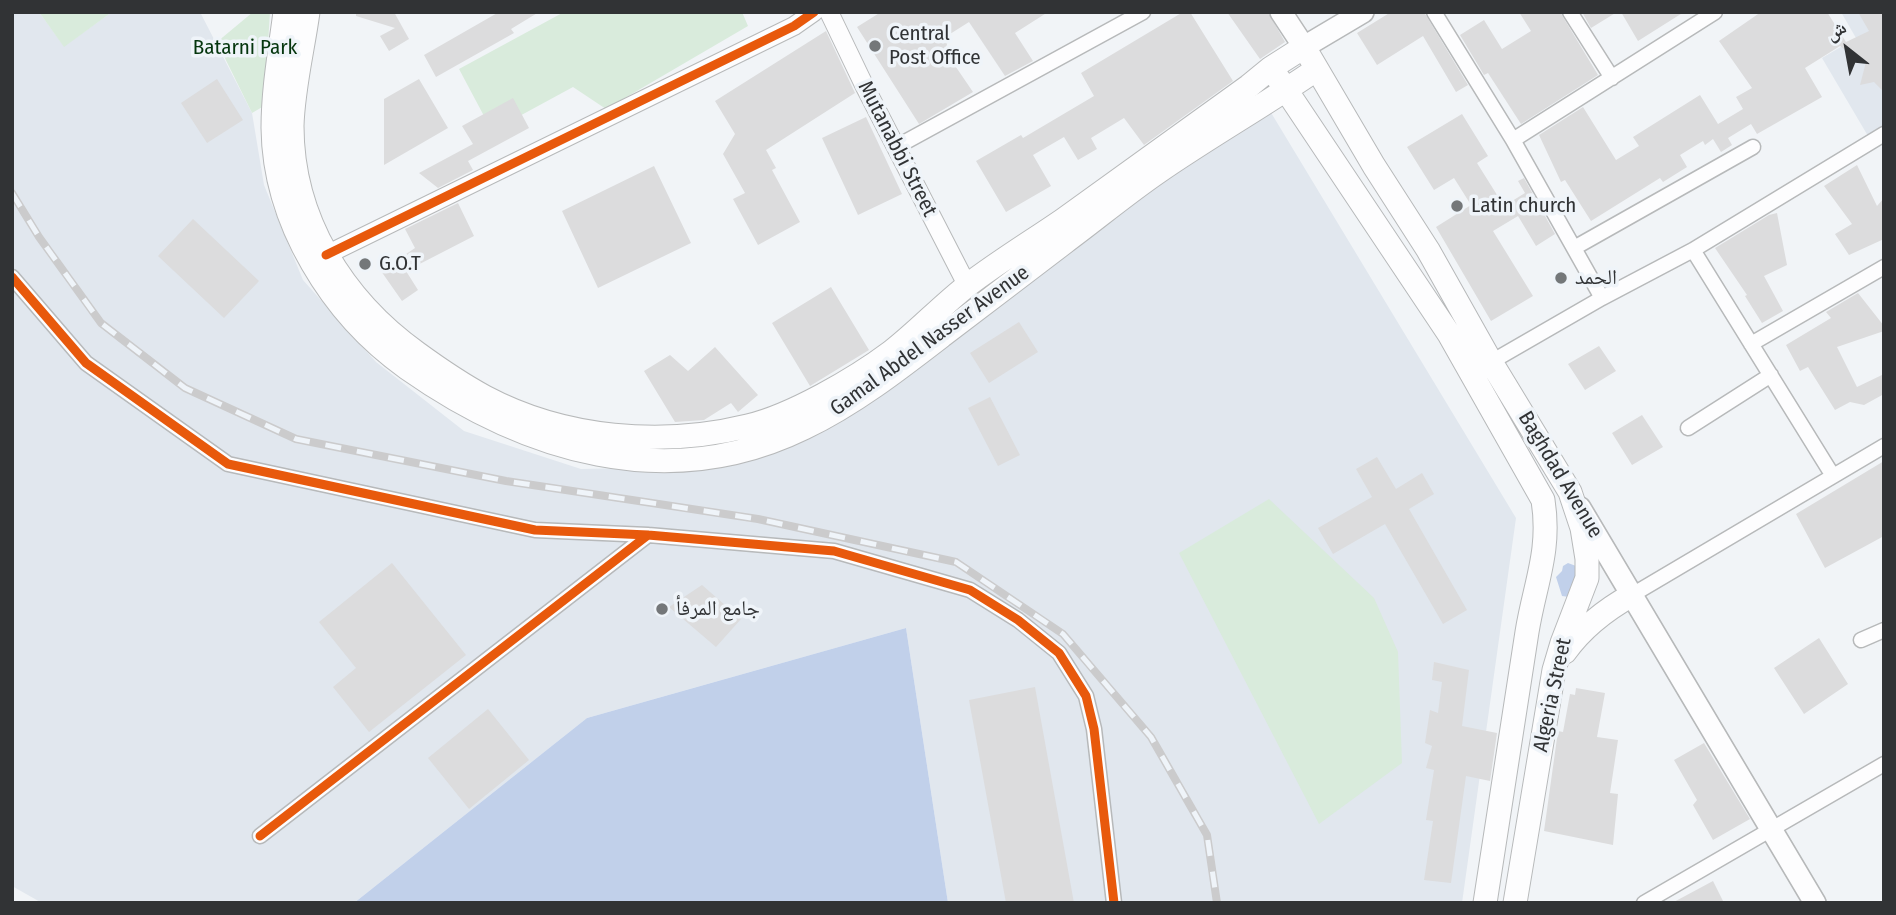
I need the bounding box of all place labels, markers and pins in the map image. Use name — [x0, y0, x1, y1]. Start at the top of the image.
place label: Central Post Office — [889, 21, 981, 71]
marker: Central Post Office — [867, 38, 883, 54]
place label: Latin church — [1471, 193, 1576, 219]
marker: Latin church — [1449, 198, 1465, 214]
place label: G.O.T — [379, 251, 421, 277]
marker: G.O.T — [357, 256, 373, 272]
place label: الحمد — [1575, 265, 1617, 291]
marker: الحمد — [1553, 270, 1569, 286]
place label: جامع المرفأ — [676, 596, 760, 622]
marker: جامع المرفأ — [654, 601, 670, 617]

